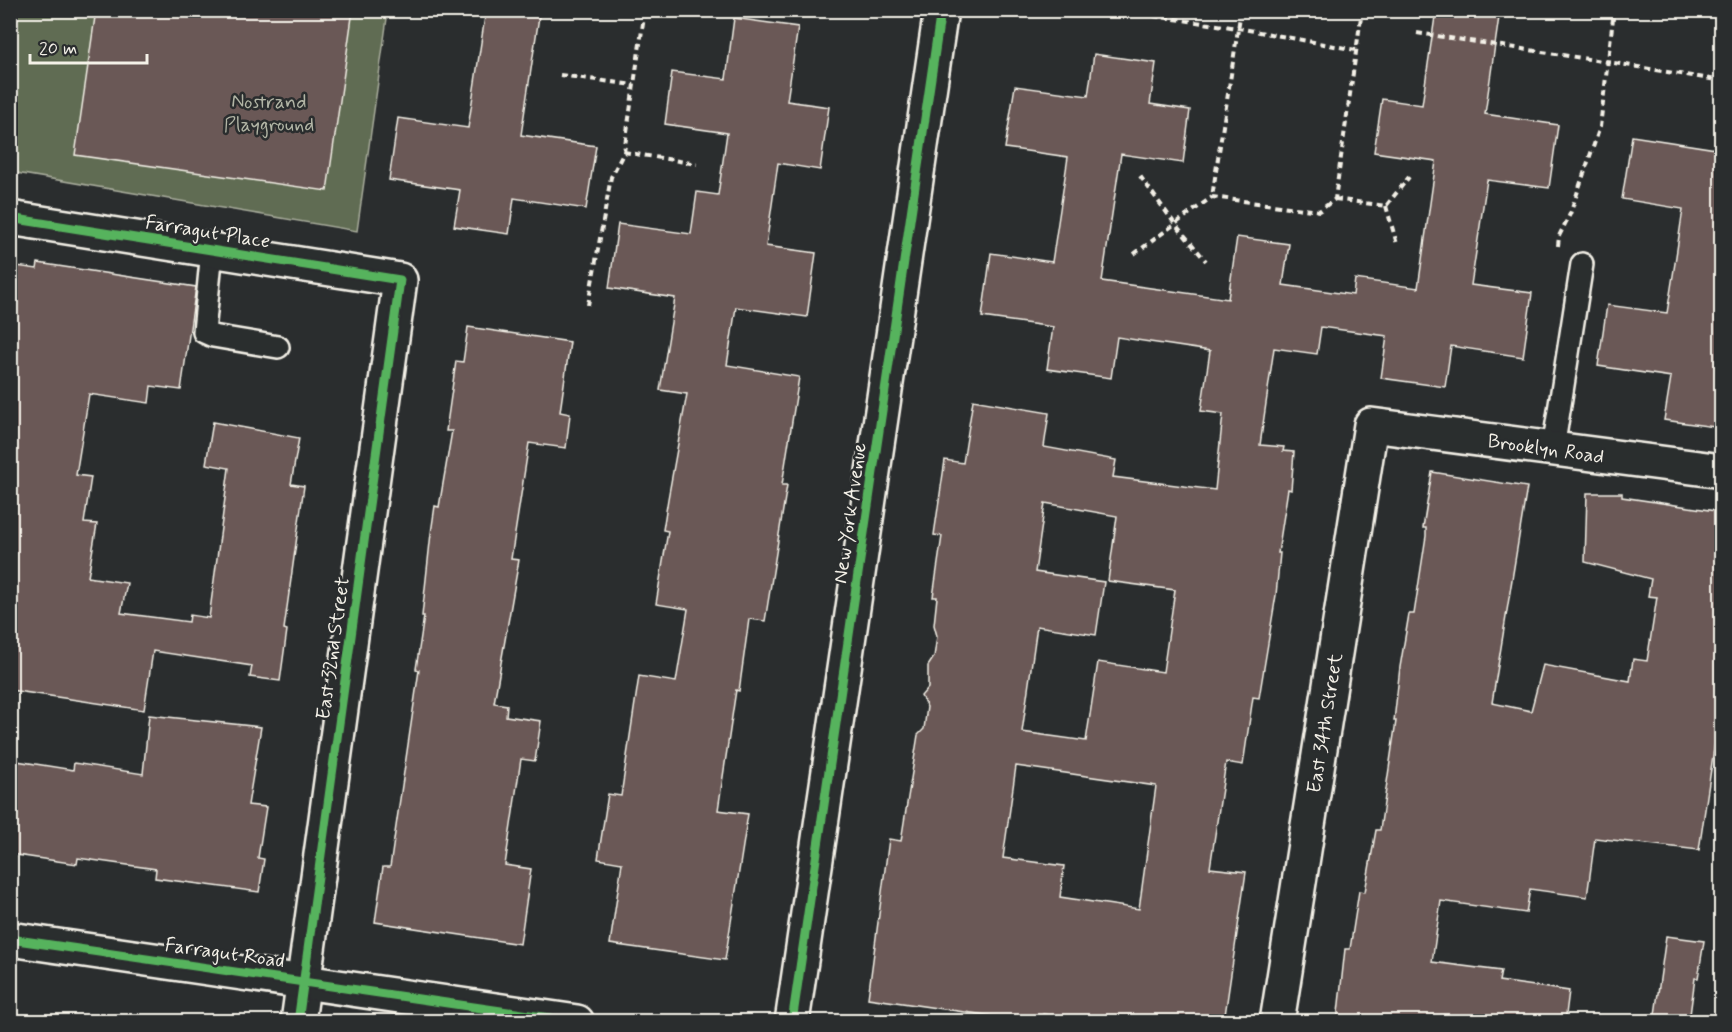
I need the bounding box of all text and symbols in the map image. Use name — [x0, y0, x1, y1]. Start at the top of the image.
scale bar — [30, 27, 147, 65]
text: 20 m — [39, 37, 77, 61]
park label: Nostrand Playground — [224, 89, 314, 139]
street label: Farragut Place — [143, 209, 272, 256]
street label: Brooklyn Road — [1486, 428, 1606, 471]
street label: New York Avenue — [827, 441, 874, 585]
street label: East 32nd Street — [310, 575, 357, 721]
street label: East 34th Street — [1301, 651, 1350, 795]
street label: Farragut Road — [163, 932, 286, 975]

